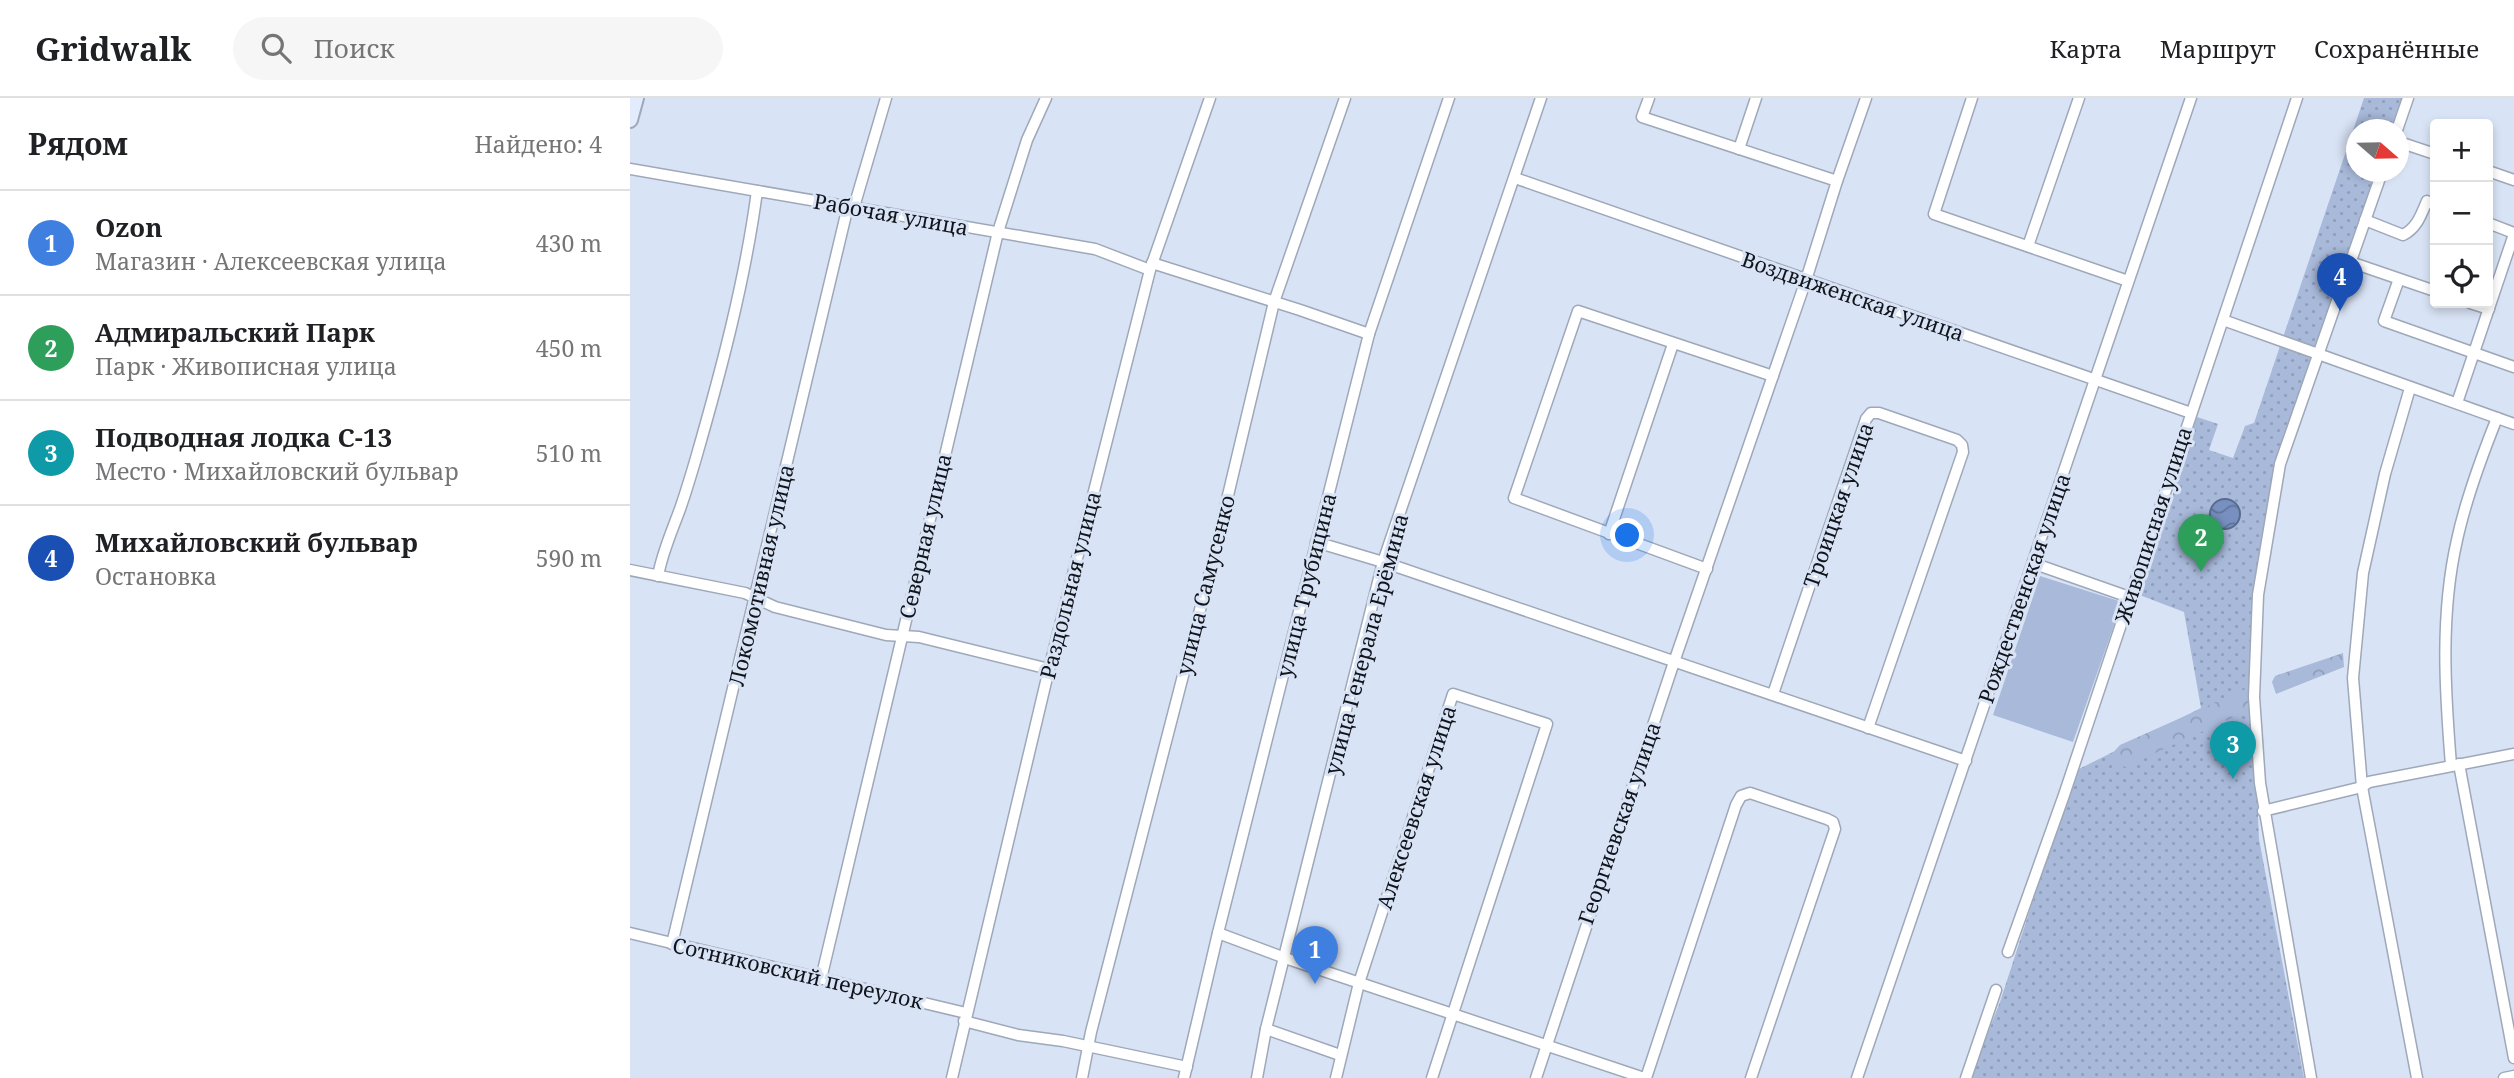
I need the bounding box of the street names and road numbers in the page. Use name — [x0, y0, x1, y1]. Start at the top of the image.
street label: Рабочая улица — [811, 187, 971, 241]
street label: Воздвиженская улица — [1738, 245, 1968, 347]
street label: Троицкая улица — [1797, 419, 1879, 591]
street label: Живописная улица — [2108, 423, 2198, 628]
street label: Северная улица — [892, 451, 958, 621]
street label: Локомотивная улица — [722, 461, 800, 689]
street label: Рождественская улица — [1971, 469, 2077, 707]
street label: Раздольная улица — [1033, 488, 1107, 682]
street label: улица Трубицина — [1270, 490, 1342, 680]
street label: улица Самусенко — [1169, 492, 1241, 678]
street label: улица Генерала Ерёмина — [1318, 510, 1414, 778]
street label: Алексеевская улица — [1370, 701, 1462, 913]
street label: Георгиевская улица — [1571, 718, 1667, 928]
street label: Сотниковский переулок — [670, 931, 927, 1016]

